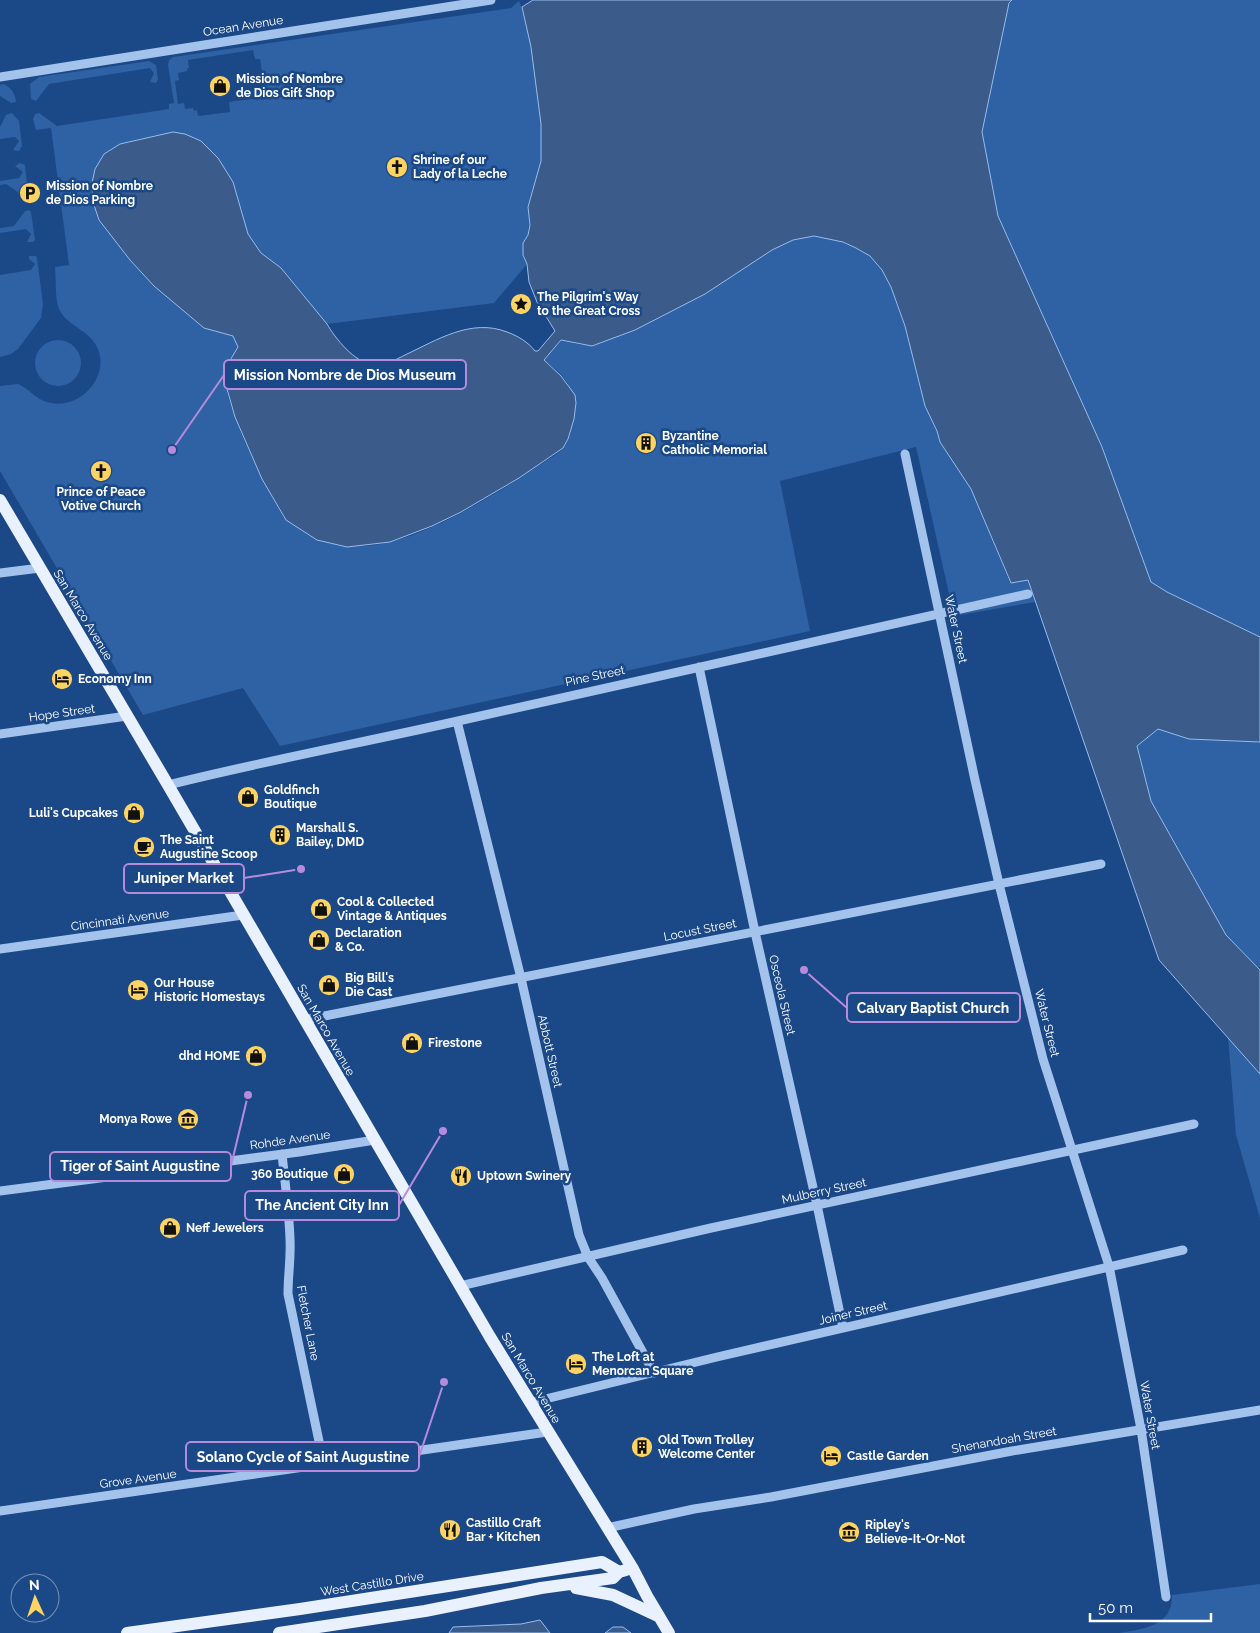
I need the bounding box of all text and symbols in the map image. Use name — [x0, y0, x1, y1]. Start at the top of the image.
street label: Ocean Avenue — [202, 13, 284, 39]
place label: Mission of Nombre de Dios Gift Shop — [236, 72, 343, 100]
shop icon: Mission of Nombre de Dios Gift Shop — [208, 74, 232, 98]
place label: Shrine of our Lady of la Leche — [413, 153, 507, 181]
church icon: Shrine of our Lady of la Leche — [385, 155, 409, 179]
place label: Mission of Nombre de Dios Parking — [46, 179, 153, 207]
parking icon: Mission of Nombre de Dios Parking — [18, 181, 42, 205]
place label: The Pilgrim's Way to the Great Cross — [537, 290, 640, 318]
place icon: The Pilgrim's Way to the Great Cross — [509, 292, 533, 316]
callout: Mission Nombre de Dios Museum — [224, 360, 466, 389]
text: Mission Nombre de Dios Museum — [234, 367, 456, 383]
place label: Byzantine Catholic Memorial — [662, 429, 767, 457]
building icon: Byzantine Catholic Memorial — [634, 431, 658, 455]
church icon: Prince of Peace Votive Church — [89, 459, 113, 483]
place label: Prince of Peace Votive Church — [57, 485, 145, 513]
street label: San Marco Avenue — [50, 567, 116, 663]
street label: Water Street — [942, 593, 970, 665]
street label: Pine Street — [564, 663, 626, 689]
hotel icon: Economy Inn — [50, 667, 74, 691]
place label: Economy Inn — [78, 672, 152, 686]
street label: Hope Street — [28, 701, 96, 725]
place label: Goldfinch Boutique — [264, 783, 320, 811]
shop icon: Goldfinch Boutique — [236, 785, 260, 809]
shop icon: Luli's Cupcakes — [122, 801, 146, 825]
place label: Luli's Cupcakes — [29, 806, 118, 820]
place label: Marshall S. Bailey, DMD — [296, 821, 364, 849]
building icon: Marshall S. Bailey, DMD — [268, 823, 292, 847]
place label: The Saint Augustine Scoop — [160, 833, 258, 861]
cafe icon: The Saint Augustine Scoop — [132, 835, 156, 859]
callout: Juniper Market — [124, 864, 244, 893]
text: Juniper Market — [134, 870, 235, 886]
place label: Cool & Collected Vintage & Antiques — [337, 895, 447, 923]
shop icon: Cool & Collected Vintage & Antiques — [309, 897, 333, 921]
street label: Cincinnati Avenue — [70, 906, 170, 934]
street label: Locust Street — [662, 916, 738, 944]
place label: Declaration & Co. — [335, 926, 402, 954]
shop icon: Declaration & Co. — [307, 928, 331, 952]
street label: Osceola Street — [766, 954, 798, 1036]
place label: Big Bill's Die Cast — [345, 971, 394, 999]
shop icon: Big Bill's Die Cast — [317, 973, 341, 997]
place label: Our House Historic Homestays — [154, 976, 265, 1004]
hotel icon: Our House Historic Homestays — [126, 978, 150, 1002]
street label: San Marco Avenue — [294, 982, 358, 1078]
street label: Water Street — [1032, 988, 1062, 1058]
callout: Calvary Baptist Church — [847, 993, 1020, 1022]
text: Calvary Baptist Church — [857, 1000, 1009, 1016]
street label: Abbott Street — [535, 1013, 565, 1089]
shop icon: Firestone — [400, 1031, 424, 1055]
place label: Firestone — [428, 1036, 482, 1050]
shop icon: dhd HOME — [244, 1044, 268, 1068]
place label: dhd HOME — [179, 1049, 240, 1063]
museum icon: Monya Rowe — [176, 1107, 200, 1131]
place label: Monya Rowe — [99, 1112, 172, 1126]
street label: Rohde Avenue — [249, 1127, 331, 1153]
callout: Tiger of Saint Augustine — [50, 1152, 231, 1181]
text: Tiger of Saint Augustine — [60, 1158, 220, 1174]
shop icon: 360 Boutique — [332, 1162, 356, 1186]
restaurant icon: Uptown Swinery — [449, 1164, 473, 1188]
place label: 360 Boutique — [251, 1167, 328, 1181]
place label: Uptown Swinery — [477, 1169, 572, 1183]
street label: Mulberry Street — [780, 1175, 868, 1207]
callout: The Ancient City Inn — [245, 1191, 399, 1220]
text: The Ancient City Inn — [255, 1197, 389, 1213]
shop icon: Neff Jewelers — [158, 1216, 182, 1240]
place label: Neff Jewelers — [186, 1221, 264, 1235]
street label: Fletcher Lane — [294, 1284, 322, 1362]
street label: Joiner Street — [817, 1298, 889, 1328]
street label: San Marco Avenue — [498, 1330, 564, 1426]
place label: The Loft at Menorcan Square — [592, 1350, 693, 1378]
hotel icon: The Loft at Menorcan Square — [564, 1352, 588, 1376]
street label: Water Street — [1137, 1379, 1163, 1451]
street label: Shenandoah Street — [950, 1424, 1058, 1456]
place label: Old Town Trolley Welcome Center — [658, 1433, 755, 1461]
building icon: Old Town Trolley Welcome Center — [630, 1435, 654, 1459]
callout: Solano Cycle of Saint Augustine — [186, 1442, 419, 1471]
hotel icon: Castle Garden — [819, 1444, 843, 1468]
text: Solano Cycle of Saint Augustine — [197, 1449, 410, 1465]
place label: Castle Garden — [847, 1449, 929, 1463]
street label: Grove Avenue — [99, 1467, 177, 1491]
place label: Castillo Craft Bar + Kitchen — [466, 1516, 542, 1544]
restaurant icon: Castillo Craft Bar + Kitchen — [438, 1518, 462, 1542]
place label: Ripley's Believe-It-Or-Not — [865, 1518, 965, 1546]
museum icon: Ripley's Believe-It-Or-Not — [837, 1520, 861, 1544]
street label: West Castillo Drive — [319, 1569, 425, 1599]
north arrow — [10, 1573, 60, 1623]
text: N — [29, 1577, 40, 1593]
scale bar — [1090, 1590, 1211, 1622]
text: 50 m — [1098, 1599, 1133, 1617]

